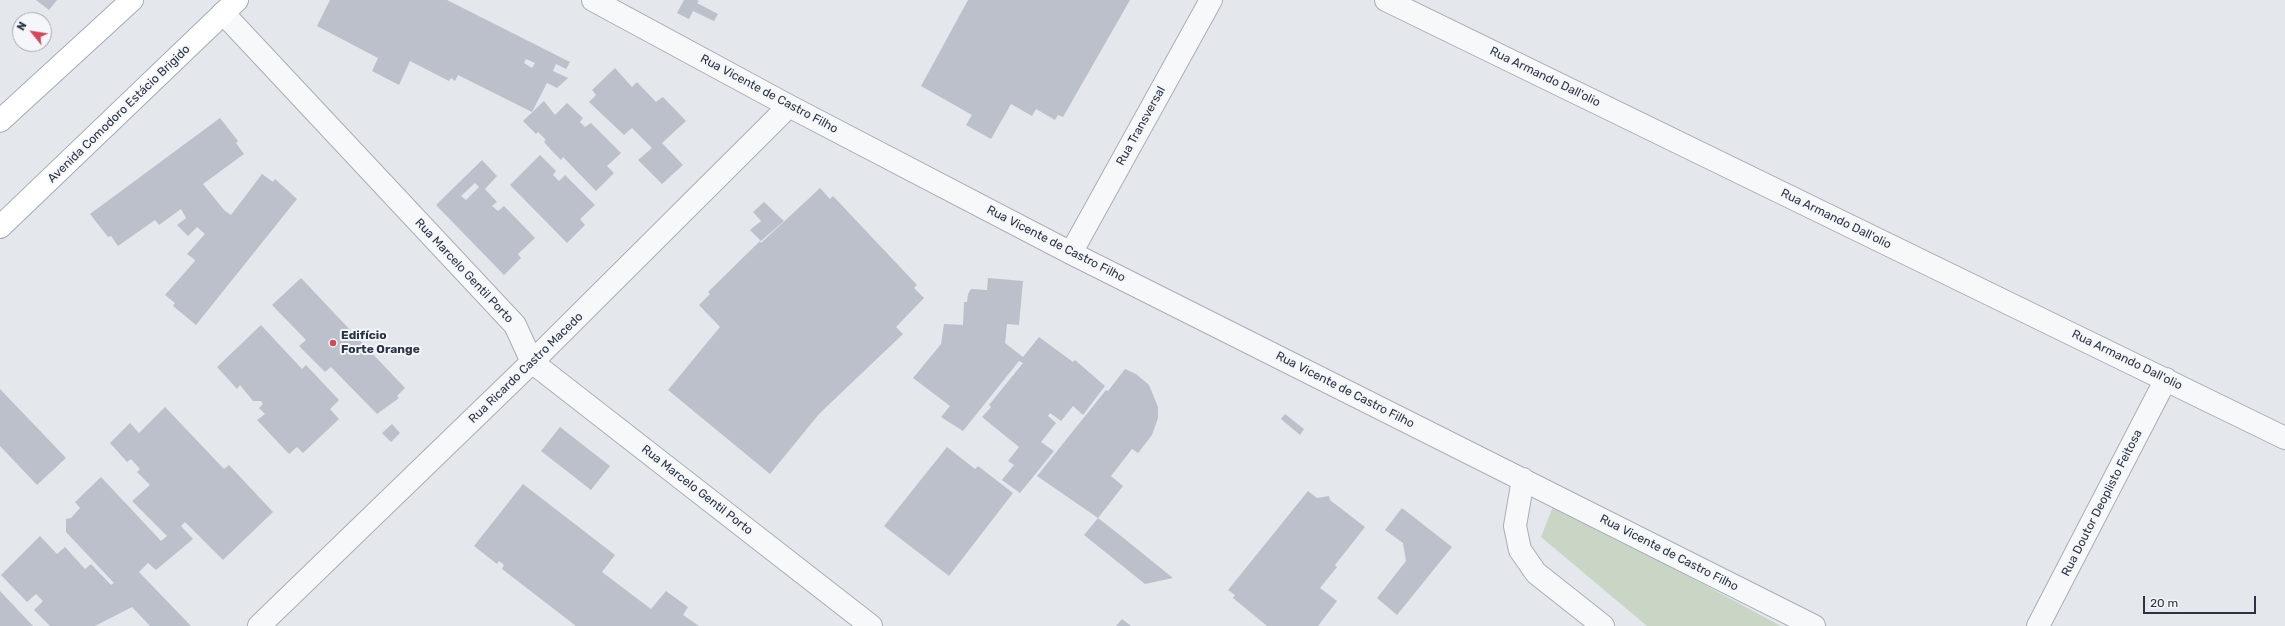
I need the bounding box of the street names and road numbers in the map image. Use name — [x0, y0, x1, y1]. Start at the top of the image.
street label: Avenida Comodoro Estácio Brigido — [45, 42, 193, 186]
street label: Rua Armando Dall'olio — [1487, 44, 1603, 110]
street label: Rua Vicente de Castro Filho — [698, 52, 840, 136]
street label: Rua Transversal — [1113, 84, 1169, 168]
street label: Rua Armando Dall'olio — [1778, 186, 1894, 252]
street label: Rua Vicente de Castro Filho — [984, 203, 1128, 285]
street label: Rua Marcelo Gentil Porto — [412, 216, 516, 326]
street label: Rua Ricardo Castro Macedo — [466, 310, 586, 426]
street label: Rua Armando Dall'olio — [2069, 327, 2185, 393]
street label: Rua Vicente de Castro Filho — [1273, 349, 1417, 431]
street label: Rua Doutor Deoplisto Feitosa — [2059, 427, 2145, 579]
street label: Rua Marcelo Gentil Porto — [638, 442, 756, 538]
street label: Rua Vicente de Castro Filho — [1597, 512, 1741, 594]

